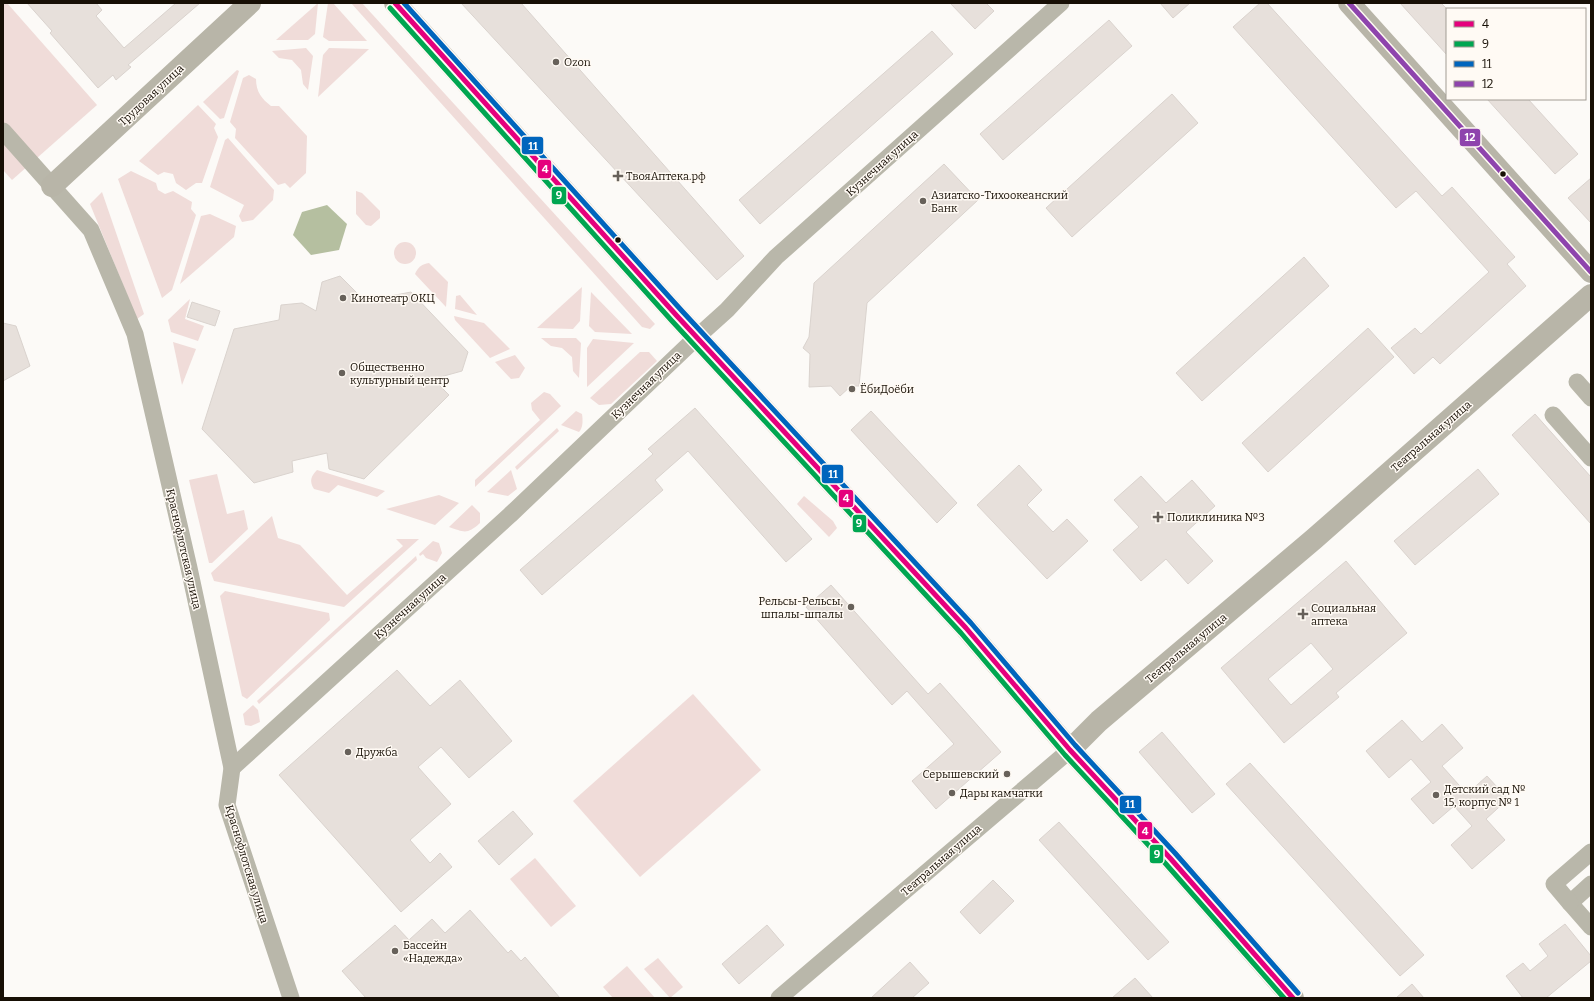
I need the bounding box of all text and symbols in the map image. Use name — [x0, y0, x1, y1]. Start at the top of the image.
legend — [1446, 8, 1586, 100]
text: 4 — [1482, 17, 1489, 31]
text: 9 — [1482, 37, 1489, 51]
place label: Ozon — [564, 56, 591, 69]
marker: Ozon — [551, 57, 561, 67]
text: 11 — [1482, 57, 1492, 71]
street label: Трудовая улица — [116, 62, 187, 129]
text: 12 — [1482, 77, 1493, 91]
street label: Кузнечная улица — [844, 128, 921, 199]
line badge: 12 — [1459, 128, 1481, 147]
text: 12 — [1465, 131, 1475, 144]
line badge: 11 — [521, 136, 544, 155]
text: 11 — [528, 140, 538, 153]
line badge: 4 — [537, 159, 552, 179]
text: 4 — [542, 163, 549, 176]
unlabelled marker — [1498, 169, 1508, 179]
place label: ТвояАптека.рф — [626, 170, 706, 183]
marker: ТвояАптека.рф — [613, 171, 623, 181]
line badge: 9 — [551, 186, 567, 205]
text: 9 — [556, 189, 563, 202]
place label: Азиатско-Тихоокеанский Банк — [931, 189, 1068, 215]
marker: Азиатско-Тихоокеанский Банк — [918, 196, 928, 206]
unlabelled marker — [613, 235, 623, 245]
place label: Кинотеатр ОКЦ — [351, 292, 435, 305]
marker: Кинотеатр ОКЦ — [338, 293, 348, 303]
street label: Кузнечная улица — [609, 349, 684, 422]
place label: Общественно культурный центр — [350, 361, 450, 387]
marker: Общественно культурный центр — [337, 368, 347, 378]
place label: ЁбиДоёби — [860, 383, 914, 396]
marker: ЁбиДоёби — [847, 384, 857, 394]
street label: Театральная улица — [1389, 398, 1474, 475]
line badge: 11 — [821, 464, 844, 484]
text: 11 — [828, 468, 838, 481]
street label: Краснофлотская улица — [163, 488, 204, 611]
line badge: 4 — [838, 489, 854, 508]
text: 4 — [843, 492, 850, 505]
marker: Поликлиника №3 — [1152, 511, 1164, 523]
place label: Поликлиника №3 — [1167, 511, 1265, 524]
line badge: 9 — [852, 514, 867, 533]
text: 9 — [856, 517, 863, 530]
street label: Кузнечная улица — [372, 571, 449, 642]
place label: Рельсы-Рельсы, шпалы-шпалы — [759, 595, 843, 621]
marker: Рельсы-Рельсы, шпалы-шпалы — [846, 602, 856, 612]
place label: Социальная аптека — [1311, 602, 1376, 628]
marker: Социальная аптека — [1298, 609, 1308, 619]
street label: Театральная улица — [1143, 611, 1229, 686]
place label: Дружба — [356, 746, 397, 759]
marker: Дружба — [343, 747, 353, 757]
place label: Серышевский — [923, 768, 999, 781]
marker: Серышевский — [1002, 769, 1012, 779]
place label: Детский сад № 15, корпус № 1 — [1444, 783, 1526, 809]
place label: Дары камчатки — [960, 787, 1043, 800]
marker: Дары камчатки — [947, 788, 957, 798]
marker: Детский сад № 15, корпус № 1 — [1431, 790, 1441, 800]
line badge: 11 — [1119, 795, 1142, 814]
text: 11 — [1125, 798, 1135, 811]
street label: Краснофлотская улица — [222, 803, 271, 925]
line badge: 4 — [1137, 821, 1153, 840]
street label: Театральная улица — [899, 822, 984, 899]
text: 4 — [1142, 825, 1149, 838]
line badge: 9 — [1149, 844, 1164, 864]
text: 9 — [1154, 848, 1161, 861]
place label: Бассейн «Надежда» — [403, 939, 463, 965]
marker: Бассейн «Надежда» — [390, 946, 400, 956]

